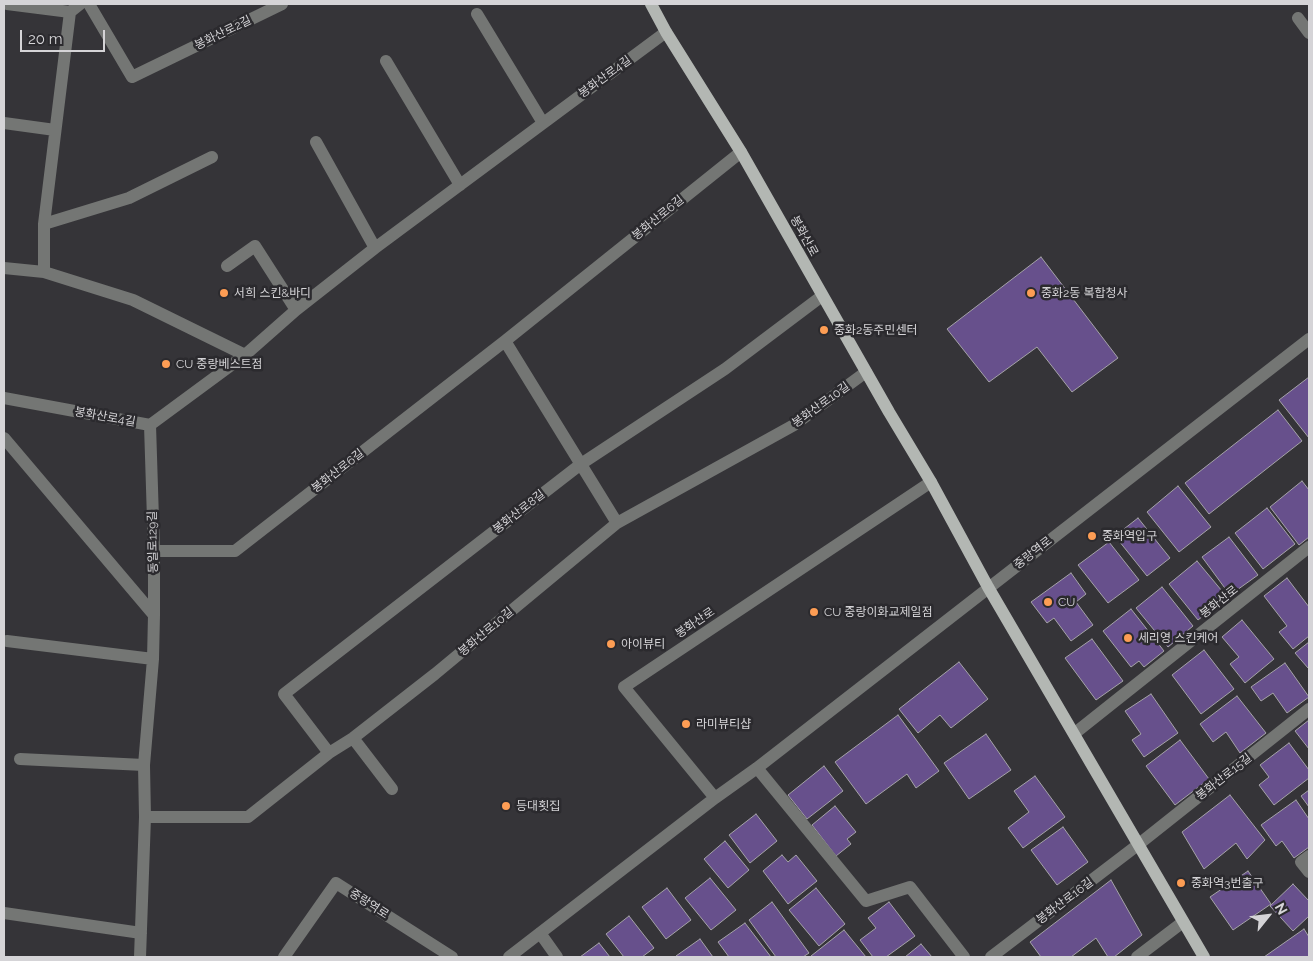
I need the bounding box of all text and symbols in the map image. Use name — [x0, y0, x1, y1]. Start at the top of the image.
street label: 봉화산로2길 — [192, 13, 254, 53]
scale bar — [22, 20, 108, 52]
text: 20 m — [28, 30, 63, 48]
street label: 봉화산로4길 — [576, 53, 634, 101]
street label: 봉화산로6길 — [629, 193, 687, 243]
street label: 봉화산로 — [787, 213, 821, 259]
place label: 서희 스킨&바디 — [234, 286, 311, 300]
place label: 중화2동 복합청사 — [1041, 286, 1128, 300]
marker: 서희 스킨&바디 — [218, 287, 230, 299]
marker: 중화2동 복합청사 — [1025, 287, 1037, 299]
place label: 중화2동주민센터 — [834, 323, 918, 337]
marker: 중화2동주민센터 — [818, 324, 830, 336]
place label: CU 중랑베스트점 — [176, 357, 263, 371]
marker: CU 중랑베스트점 — [160, 358, 172, 370]
street label: 봉화산로10길 — [789, 379, 853, 431]
street label: 봉화산로4길 — [73, 405, 137, 429]
street label: 봉화산로6길 — [309, 446, 367, 496]
street label: 봉화산로8길 — [490, 487, 548, 537]
street label: 동일로129길 — [145, 511, 161, 573]
place label: 중화역입구 — [1102, 529, 1157, 543]
marker: 중화역입구 — [1086, 530, 1098, 542]
street label: 중랑역로 — [1011, 534, 1055, 572]
street label: 봉화산로 — [1197, 583, 1241, 621]
place label: CU — [1058, 595, 1075, 609]
marker: CU — [1042, 596, 1054, 608]
street label: 봉화산로10길 — [455, 605, 517, 659]
street label: 봉화산로 — [673, 605, 717, 641]
place label: CU 중랑이화교제일점 — [824, 605, 933, 619]
marker: CU 중랑이화교제일점 — [808, 606, 820, 618]
place label: 세리영 스킨케어 — [1138, 631, 1218, 645]
marker: 세리영 스킨케어 — [1122, 632, 1134, 644]
place label: 아이뷰티 — [621, 637, 665, 651]
marker: 아이뷰티 — [605, 638, 617, 650]
place label: 라미뷰티샵 — [696, 717, 751, 731]
marker: 라미뷰티샵 — [680, 718, 692, 730]
street label: 봉화산로15길 — [1193, 751, 1255, 803]
place label: 등대횟집 — [516, 799, 560, 813]
marker: 등대횟집 — [500, 800, 512, 812]
street label: 봉화산로16길 — [1034, 875, 1096, 927]
place label: 중화역3번출구 — [1191, 876, 1264, 890]
marker: 중화역3번출구 — [1175, 877, 1187, 889]
street label: 중랑역로 — [347, 886, 391, 922]
north arrow — [1243, 891, 1293, 941]
text: N — [1272, 900, 1291, 917]

